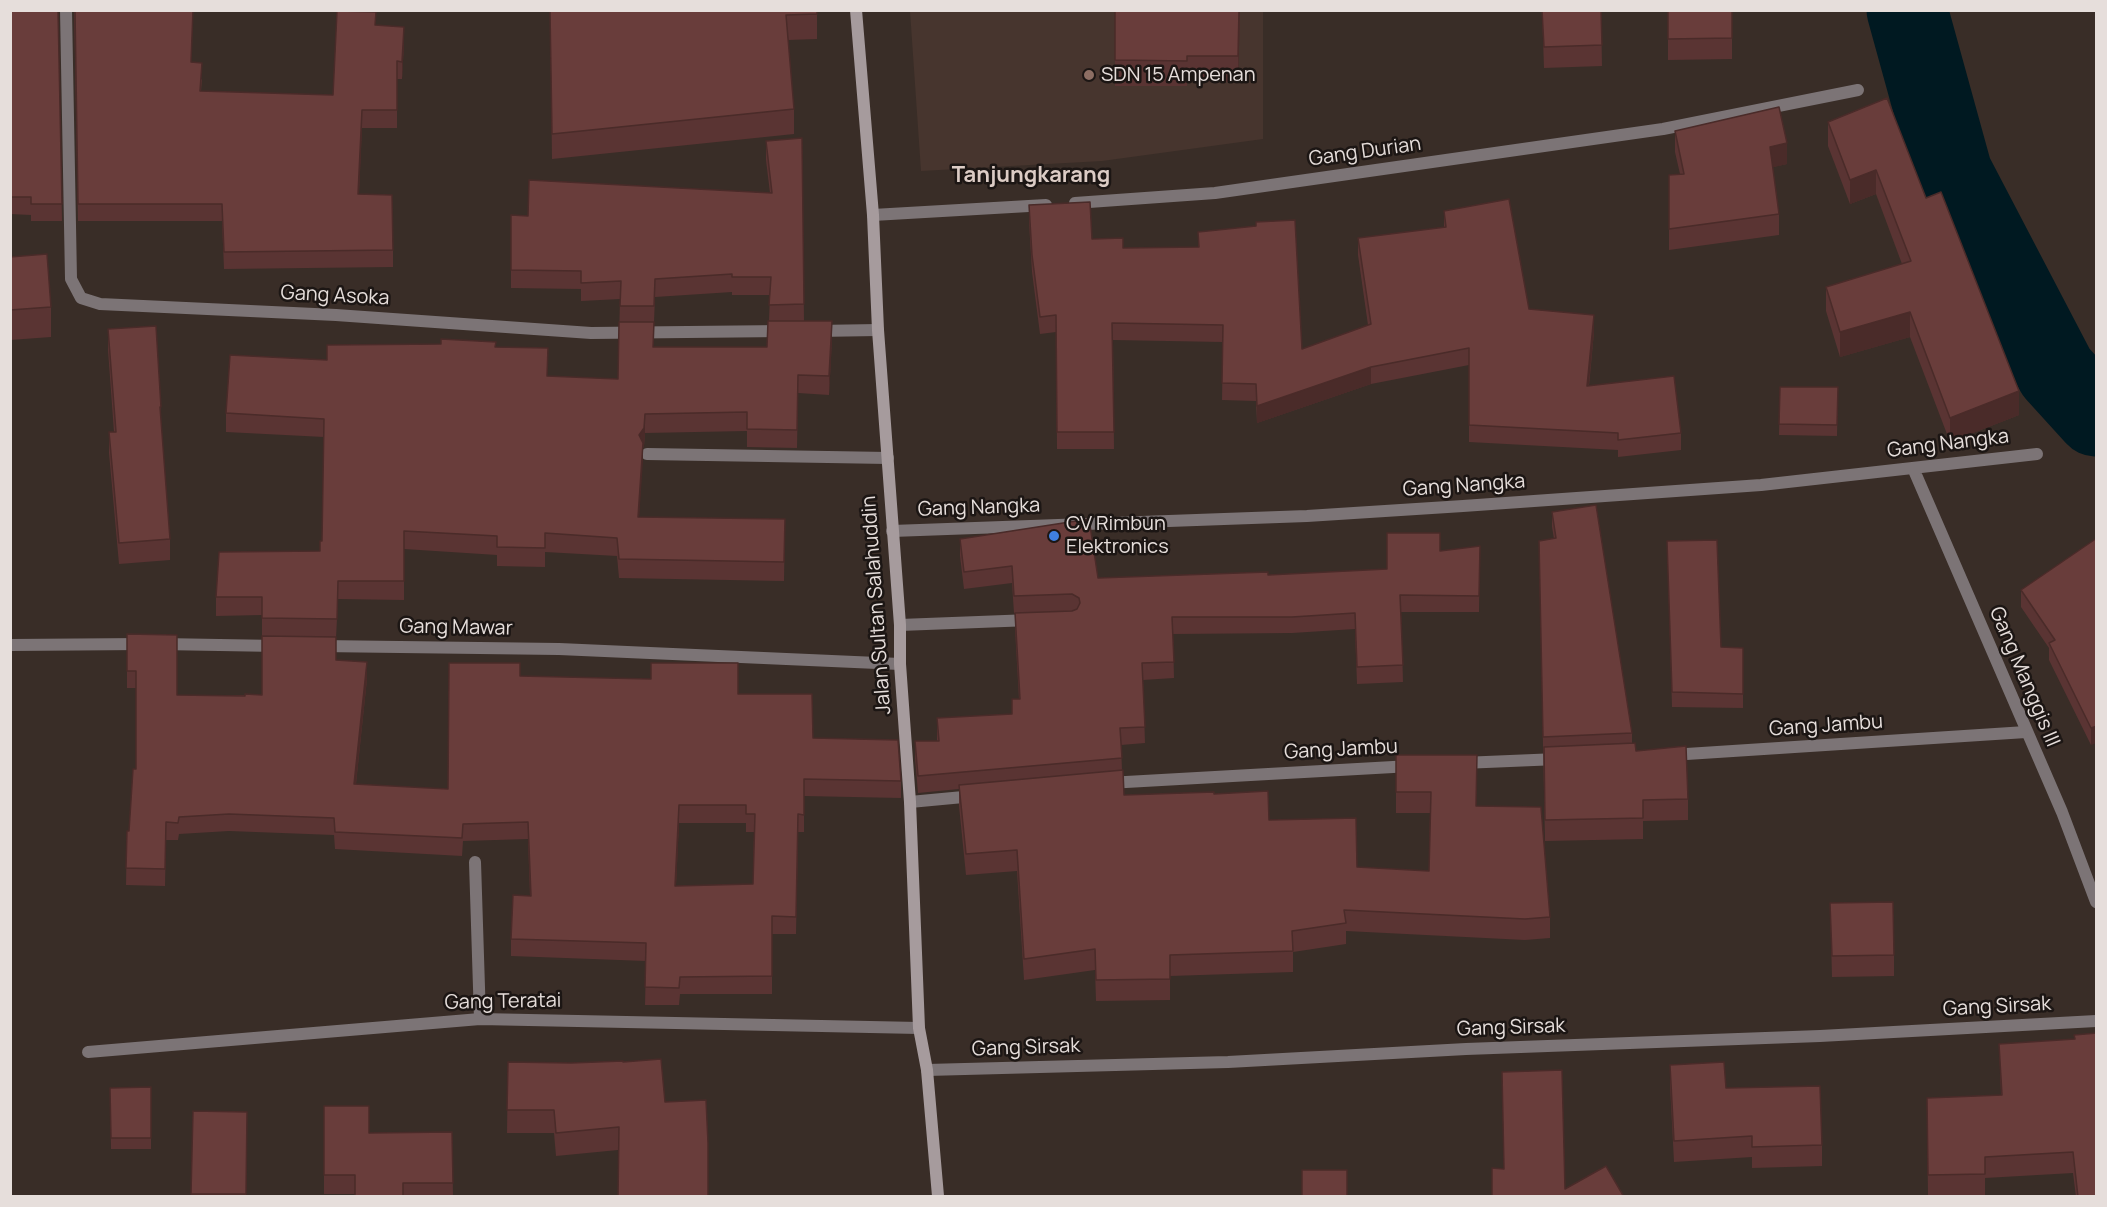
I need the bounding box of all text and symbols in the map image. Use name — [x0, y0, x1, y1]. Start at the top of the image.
place label: SDN 15 Ampenan — [1101, 63, 1256, 87]
marker: SDN 15 Ampenan — [1082, 68, 1096, 82]
street label: Gang Durian — [1307, 132, 1423, 172]
district label: Tanjungkarang — [952, 163, 1110, 189]
street label: Gang Asoka — [280, 281, 390, 311]
street label: Gang Nangka — [1886, 425, 2010, 463]
street label: Gang Nangka — [1402, 470, 1526, 502]
street label: Gang Nangka — [917, 494, 1041, 522]
street label: Jalan Sultan Salahuddin — [857, 495, 897, 715]
place label: CV Rimbun Elektronics — [1066, 512, 1169, 559]
marker: CV Rimbun Elektronics — [1047, 529, 1061, 543]
street label: Gang Manggis III — [1984, 603, 2064, 751]
street label: Gang Mawar — [399, 615, 513, 641]
street label: Gang Jambu — [1768, 710, 1884, 742]
street label: Gang Jambu — [1283, 735, 1399, 765]
street label: Gang Teratai — [444, 989, 562, 1015]
street label: Gang Sirsak — [1942, 992, 2052, 1022]
street label: Gang Sirsak — [1456, 1014, 1566, 1042]
street label: Gang Sirsak — [971, 1034, 1081, 1062]

